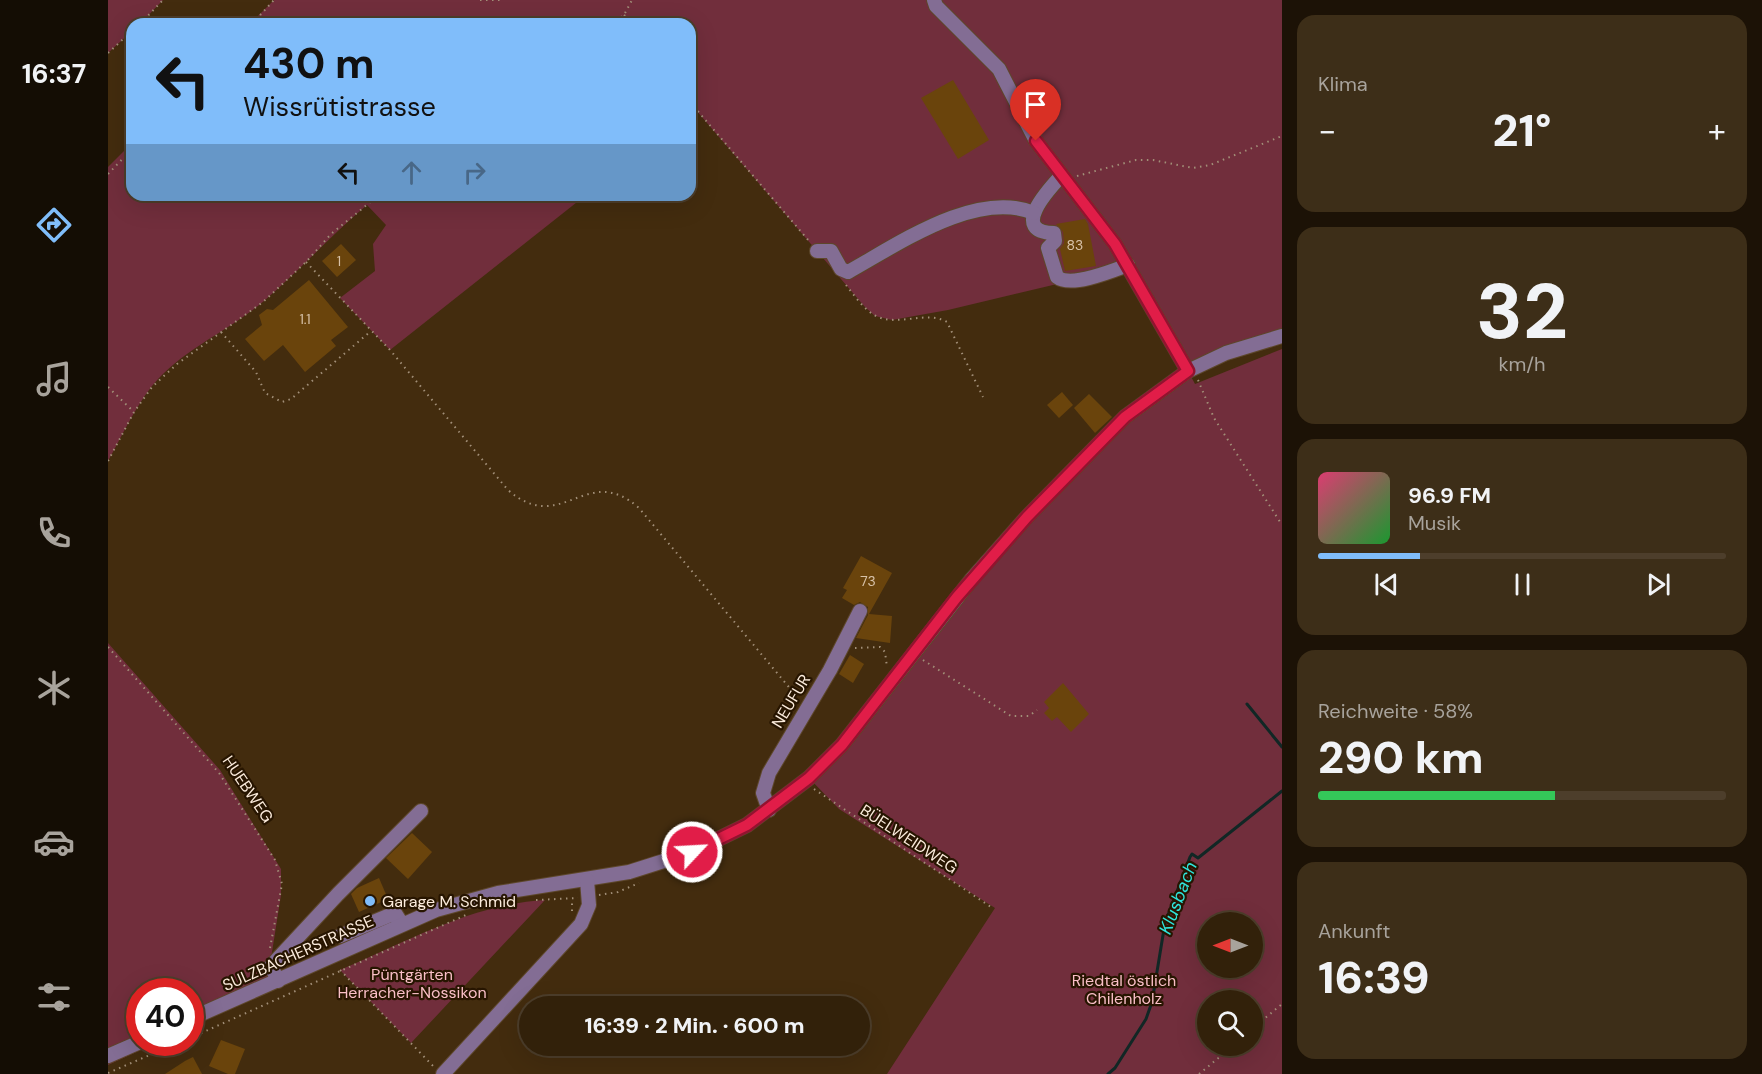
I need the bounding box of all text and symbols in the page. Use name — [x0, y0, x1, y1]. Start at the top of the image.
text: 430 m — [243, 36, 375, 91]
icon: left — [144, 42, 222, 120]
text: 16:37 — [22, 56, 86, 91]
text: Klima — [1318, 71, 1368, 97]
pin — [1010, 79, 1061, 141]
icon: arrive — [1019, 88, 1052, 121]
text: Wissrütistrasse — [243, 89, 436, 124]
text: 21° — [1492, 101, 1552, 160]
text: − — [1318, 109, 1336, 152]
text: + — [1708, 109, 1726, 152]
icon: left — [332, 156, 365, 189]
icon: ahead — [395, 156, 428, 189]
icon: right — [458, 156, 491, 189]
icon: directions — [33, 204, 75, 246]
house number: 83 — [1067, 236, 1083, 254]
house number: 1 — [337, 252, 341, 270]
text: 32 — [1476, 261, 1568, 362]
house number: 1.1 — [299, 310, 311, 328]
text: km/h — [1498, 351, 1546, 377]
icon: music — [33, 358, 75, 400]
text: 96.9 FM — [1408, 481, 1491, 510]
text: Musik — [1408, 510, 1461, 536]
icon: phone — [33, 512, 75, 554]
icon: previous — [1370, 568, 1403, 601]
icon: pause — [1506, 568, 1539, 601]
icon: next — [1642, 568, 1675, 601]
house number: 73 — [860, 572, 876, 590]
icon: climate — [33, 667, 75, 709]
street label: NEUFUR — [767, 670, 815, 732]
text: Reichweite · 58% — [1318, 698, 1473, 724]
text: 290 km — [1318, 728, 1484, 787]
street label: HUEBWEG — [218, 751, 278, 827]
street label: BÜELWEIDWEG — [856, 800, 962, 878]
position arrow — [660, 820, 724, 884]
icon: car — [33, 821, 75, 863]
water label: Klusbach — [1153, 858, 1203, 938]
place label: Garage M. Schmid — [382, 891, 516, 912]
marker: Garage M. Schmid — [363, 894, 377, 908]
street label: SULZBACHERSTRASSE — [219, 910, 377, 996]
north arrow — [1197, 912, 1263, 978]
map controls — [1197, 912, 1263, 1056]
text: Ankunft — [1318, 918, 1390, 944]
text: 16:39 — [1318, 948, 1430, 1007]
park label: Püntgärten Herracher-Nossikon — [337, 964, 487, 1003]
park label: Riedtal östlich Chilenholz — [1072, 970, 1176, 1009]
icon: filters — [33, 976, 75, 1018]
speed limit sign: 40 — [126, 978, 204, 1056]
button: search — [1197, 990, 1263, 1056]
text: 16:39 · 2 Min. · 600 m — [584, 1011, 805, 1040]

